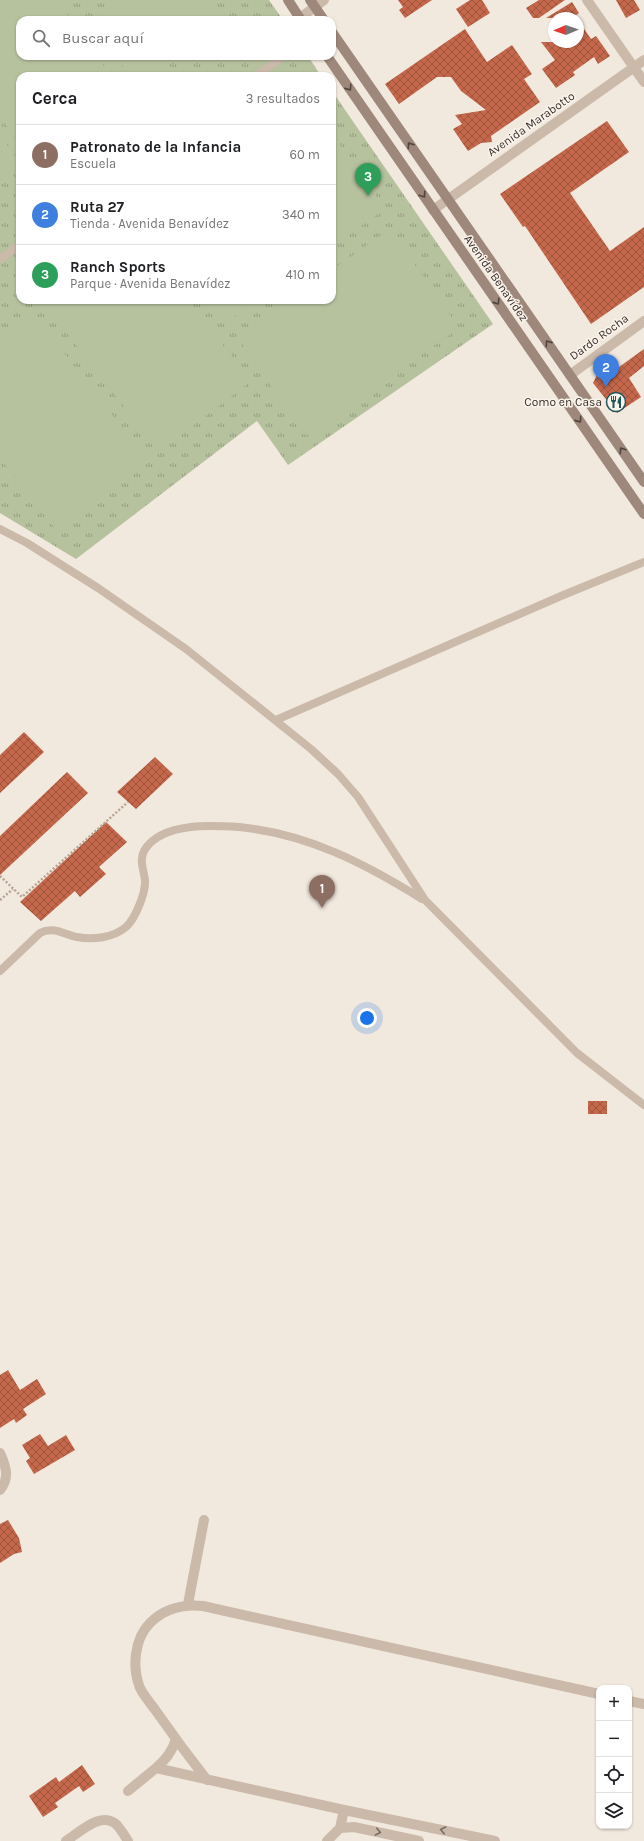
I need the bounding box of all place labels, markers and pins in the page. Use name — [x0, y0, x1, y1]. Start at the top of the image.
pin: 3 — [355, 163, 381, 196]
pin: 2 — [593, 354, 619, 387]
restaurant icon: Como en Casa — [605, 391, 627, 413]
place label: Como en Casa — [524, 395, 602, 409]
pin: 1 — [309, 875, 335, 908]

